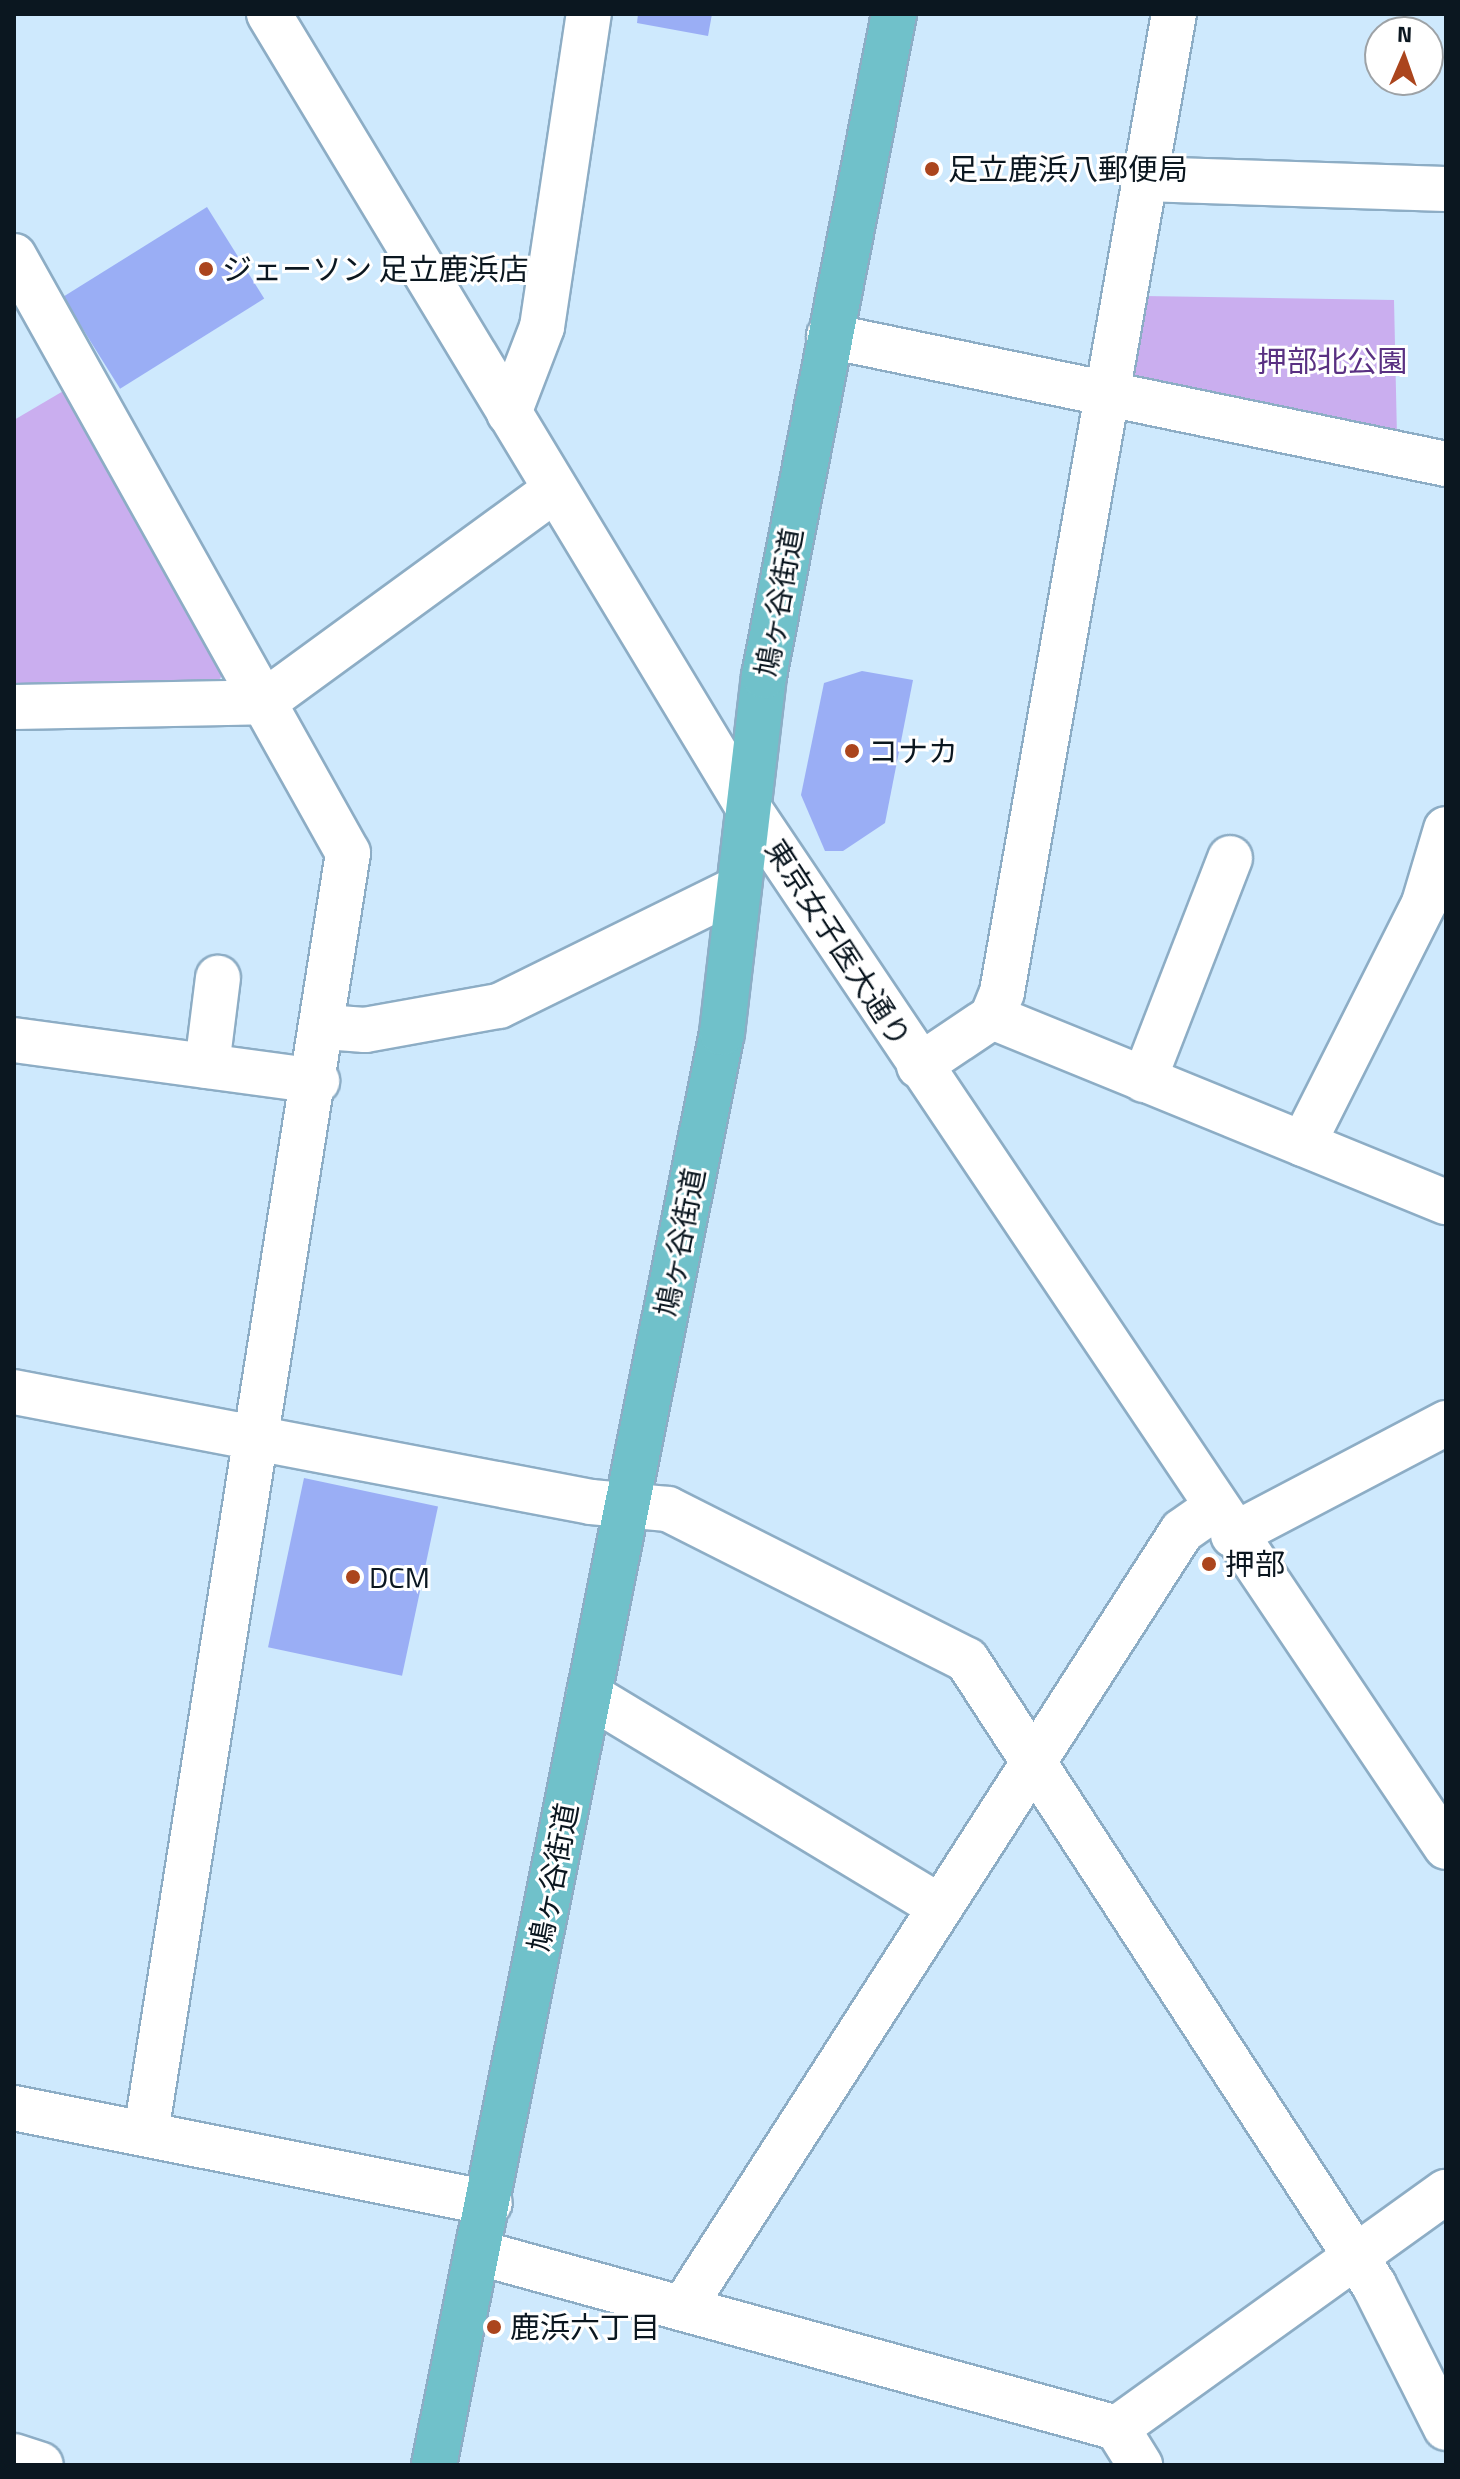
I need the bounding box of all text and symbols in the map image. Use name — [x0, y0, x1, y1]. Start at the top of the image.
north arrow — [1364, 16, 1444, 96]
text: N — [1397, 17, 1413, 51]
place label: 足立鹿浜八郵便局 — [948, 151, 1188, 187]
marker: 足立鹿浜八郵便局 — [923, 160, 941, 178]
place label: ジェーソン 足立鹿浜店 — [222, 251, 529, 287]
marker: ジェーソン 足立鹿浜店 — [197, 260, 215, 278]
park label: 押部北公園 — [1257, 343, 1407, 379]
street label: 鳩ヶ谷街道 — [748, 525, 810, 679]
place label: コナカ — [868, 733, 958, 769]
marker: コナカ — [843, 742, 861, 760]
street label: 東京女子医大通り — [758, 833, 918, 1053]
street label: 鳩ヶ谷街道 — [648, 1165, 712, 1319]
place label: 押部 — [1225, 1546, 1285, 1582]
marker: 押部 — [1200, 1555, 1218, 1573]
place label: DCM — [369, 1559, 430, 1595]
marker: DCM — [344, 1568, 362, 1586]
street label: 鳩ヶ谷街道 — [521, 1800, 585, 1954]
place label: 鹿浜六丁目 — [510, 2309, 660, 2345]
marker: 鹿浜六丁目 — [485, 2318, 503, 2336]

